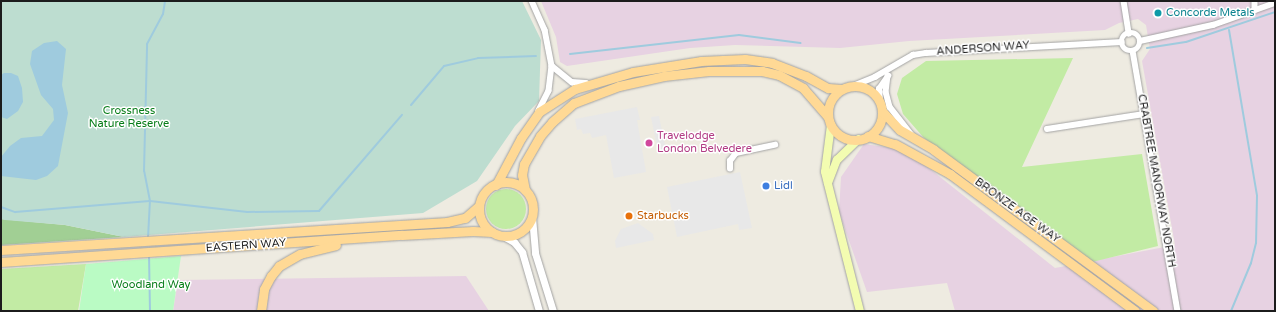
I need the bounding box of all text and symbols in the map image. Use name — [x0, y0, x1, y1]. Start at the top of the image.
place label: Concorde Metals — [1166, 6, 1255, 20]
marker: Concorde Metals — [1153, 8, 1163, 18]
street label: ANDERSON WAY — [936, 39, 1030, 59]
street label: CRABTREE MANORWAY NORTH — [1134, 93, 1178, 269]
park label: Crossness Nature Reserve — [89, 105, 169, 131]
place label: Travelodge London Belvedere — [657, 130, 752, 156]
marker: Travelodge London Belvedere — [644, 138, 654, 148]
street label: BRONZE AGE WAY — [972, 176, 1062, 246]
place label: Lidl — [774, 179, 793, 193]
marker: Lidl — [761, 181, 771, 191]
place label: Starbucks — [637, 209, 689, 223]
marker: Starbucks — [624, 211, 634, 221]
street label: EASTERN WAY — [205, 237, 287, 255]
park label: Woodland Way — [111, 278, 191, 292]

